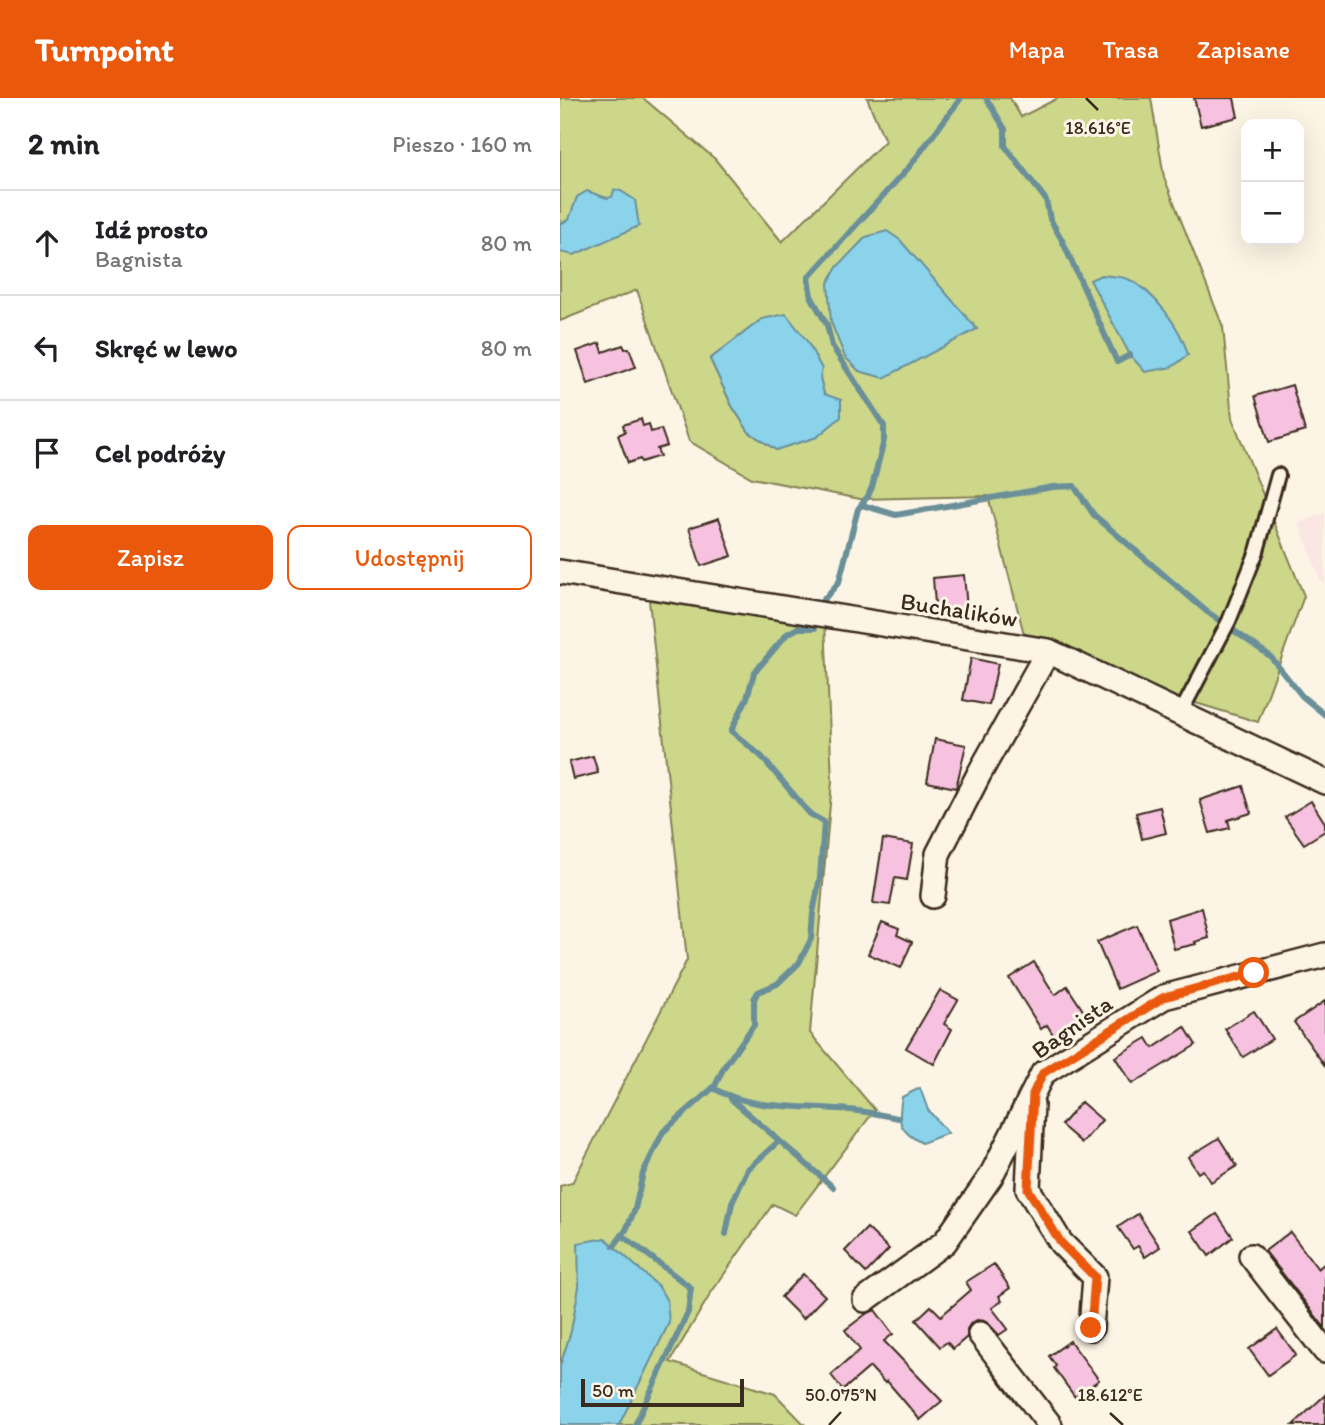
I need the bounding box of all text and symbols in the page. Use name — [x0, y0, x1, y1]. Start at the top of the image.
text: Turnpoint — [35, 30, 174, 69]
text: Mapa — [1009, 35, 1065, 64]
text: Trasa — [1103, 35, 1159, 64]
text: Zapisane — [1197, 35, 1290, 64]
text: 18.616°E — [1065, 117, 1131, 139]
map controls — [1241, 119, 1304, 245]
button: + — [1241, 119, 1304, 182]
text: 2 min — [28, 125, 99, 162]
text: Pieszo · 160 m — [392, 130, 532, 158]
button: − — [1241, 182, 1304, 245]
text: Idź prosto — [95, 213, 208, 245]
icon: ahead — [28, 224, 66, 262]
text: 80 m — [481, 229, 532, 257]
text: Bagnista — [95, 245, 183, 273]
icon: left — [28, 329, 66, 367]
text: Skręć w lewo — [95, 332, 238, 364]
text: 80 m — [481, 334, 532, 362]
icon: arrive — [28, 434, 66, 472]
text: Cel podróży — [95, 437, 225, 469]
button: Zapisz — [28, 525, 273, 590]
button: Udostępnij — [287, 525, 532, 590]
street label: Buchalików — [899, 586, 1020, 633]
route start — [1238, 957, 1269, 988]
street label: Bagnista — [1026, 988, 1118, 1065]
route end — [1075, 1312, 1106, 1343]
scale bar — [581, 1376, 744, 1408]
text: 50 m — [592, 1379, 634, 1402]
text: 50.075°N — [805, 1384, 877, 1406]
text: 18.612°E — [1077, 1384, 1143, 1406]

